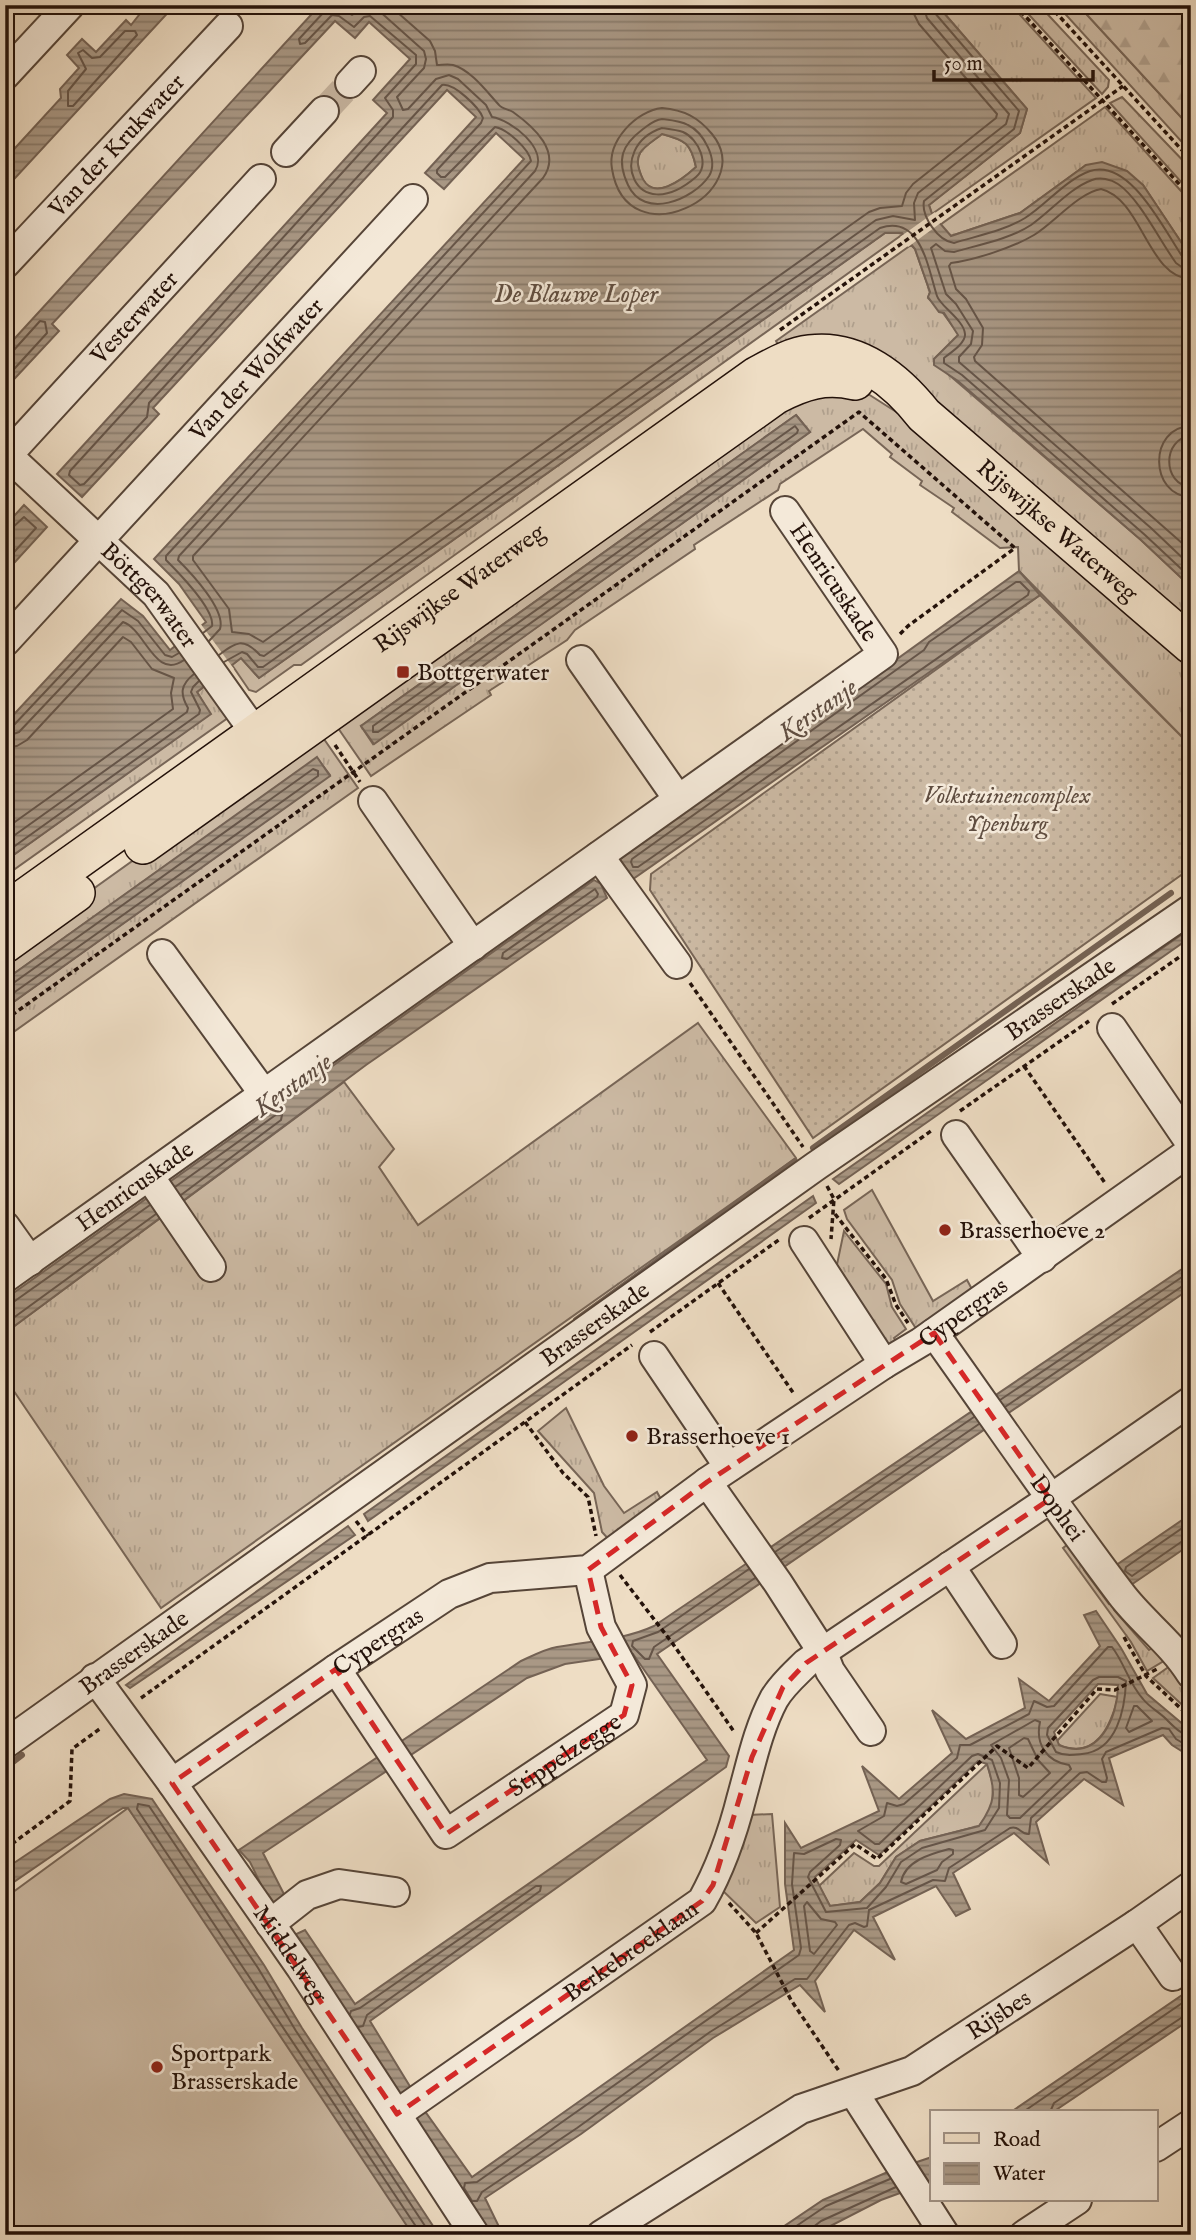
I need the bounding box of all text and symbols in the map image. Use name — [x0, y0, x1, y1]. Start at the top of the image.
scale bar — [934, 38, 1093, 82]
text: 50 m — [944, 51, 983, 78]
street label: Van der Krukwater — [42, 67, 193, 225]
street label: Vesterwater — [84, 265, 186, 372]
water label: De Blauwe Loper — [494, 278, 659, 311]
street label: Van der Wolfwater — [183, 292, 331, 449]
street label: Rijswijkse Waterweg — [969, 453, 1145, 610]
street label: Rijswijkse Waterweg — [368, 517, 553, 661]
street label: Henricuskade — [781, 517, 884, 648]
street label: Böttgerwater — [93, 536, 204, 655]
place label: Bottgerwater — [417, 658, 550, 689]
marker: Bottgerwater — [395, 664, 411, 680]
water label: Kerstanje — [771, 671, 864, 750]
park label: Volkstuinencomplex Ypenburg — [923, 781, 1091, 840]
street label: Brasserskade — [1000, 951, 1122, 1049]
water label: Kerstanje — [246, 1045, 339, 1125]
street label: Henricuskade — [70, 1135, 200, 1240]
place label: Brasserhoeve 2 — [959, 1216, 1105, 1247]
marker: Brasserhoeve 2 — [937, 1222, 953, 1238]
street label: Cypergras — [913, 1271, 1015, 1356]
street label: Brasserskade — [535, 1275, 656, 1375]
place label: Brasserhoeve 1 — [646, 1422, 790, 1453]
marker: Brasserhoeve 1 — [624, 1428, 640, 1444]
street label: Dophei — [1022, 1469, 1091, 1548]
street label: Cypergras — [327, 1601, 430, 1684]
street label: Brasserskade — [74, 1604, 195, 1703]
street label: Stippelzegge — [503, 1707, 628, 1805]
street label: Berkebroeklaan — [558, 1894, 705, 2010]
street label: Middelweg — [245, 1900, 334, 2010]
street label: Rijsbes — [961, 1983, 1037, 2048]
place label: Sportpark Brasserskade — [171, 2039, 298, 2098]
marker: Sportpark Brasserskade — [149, 2059, 165, 2075]
legend — [930, 2110, 1158, 2202]
text: Road — [993, 2127, 1041, 2154]
text: Water — [993, 2161, 1046, 2188]

